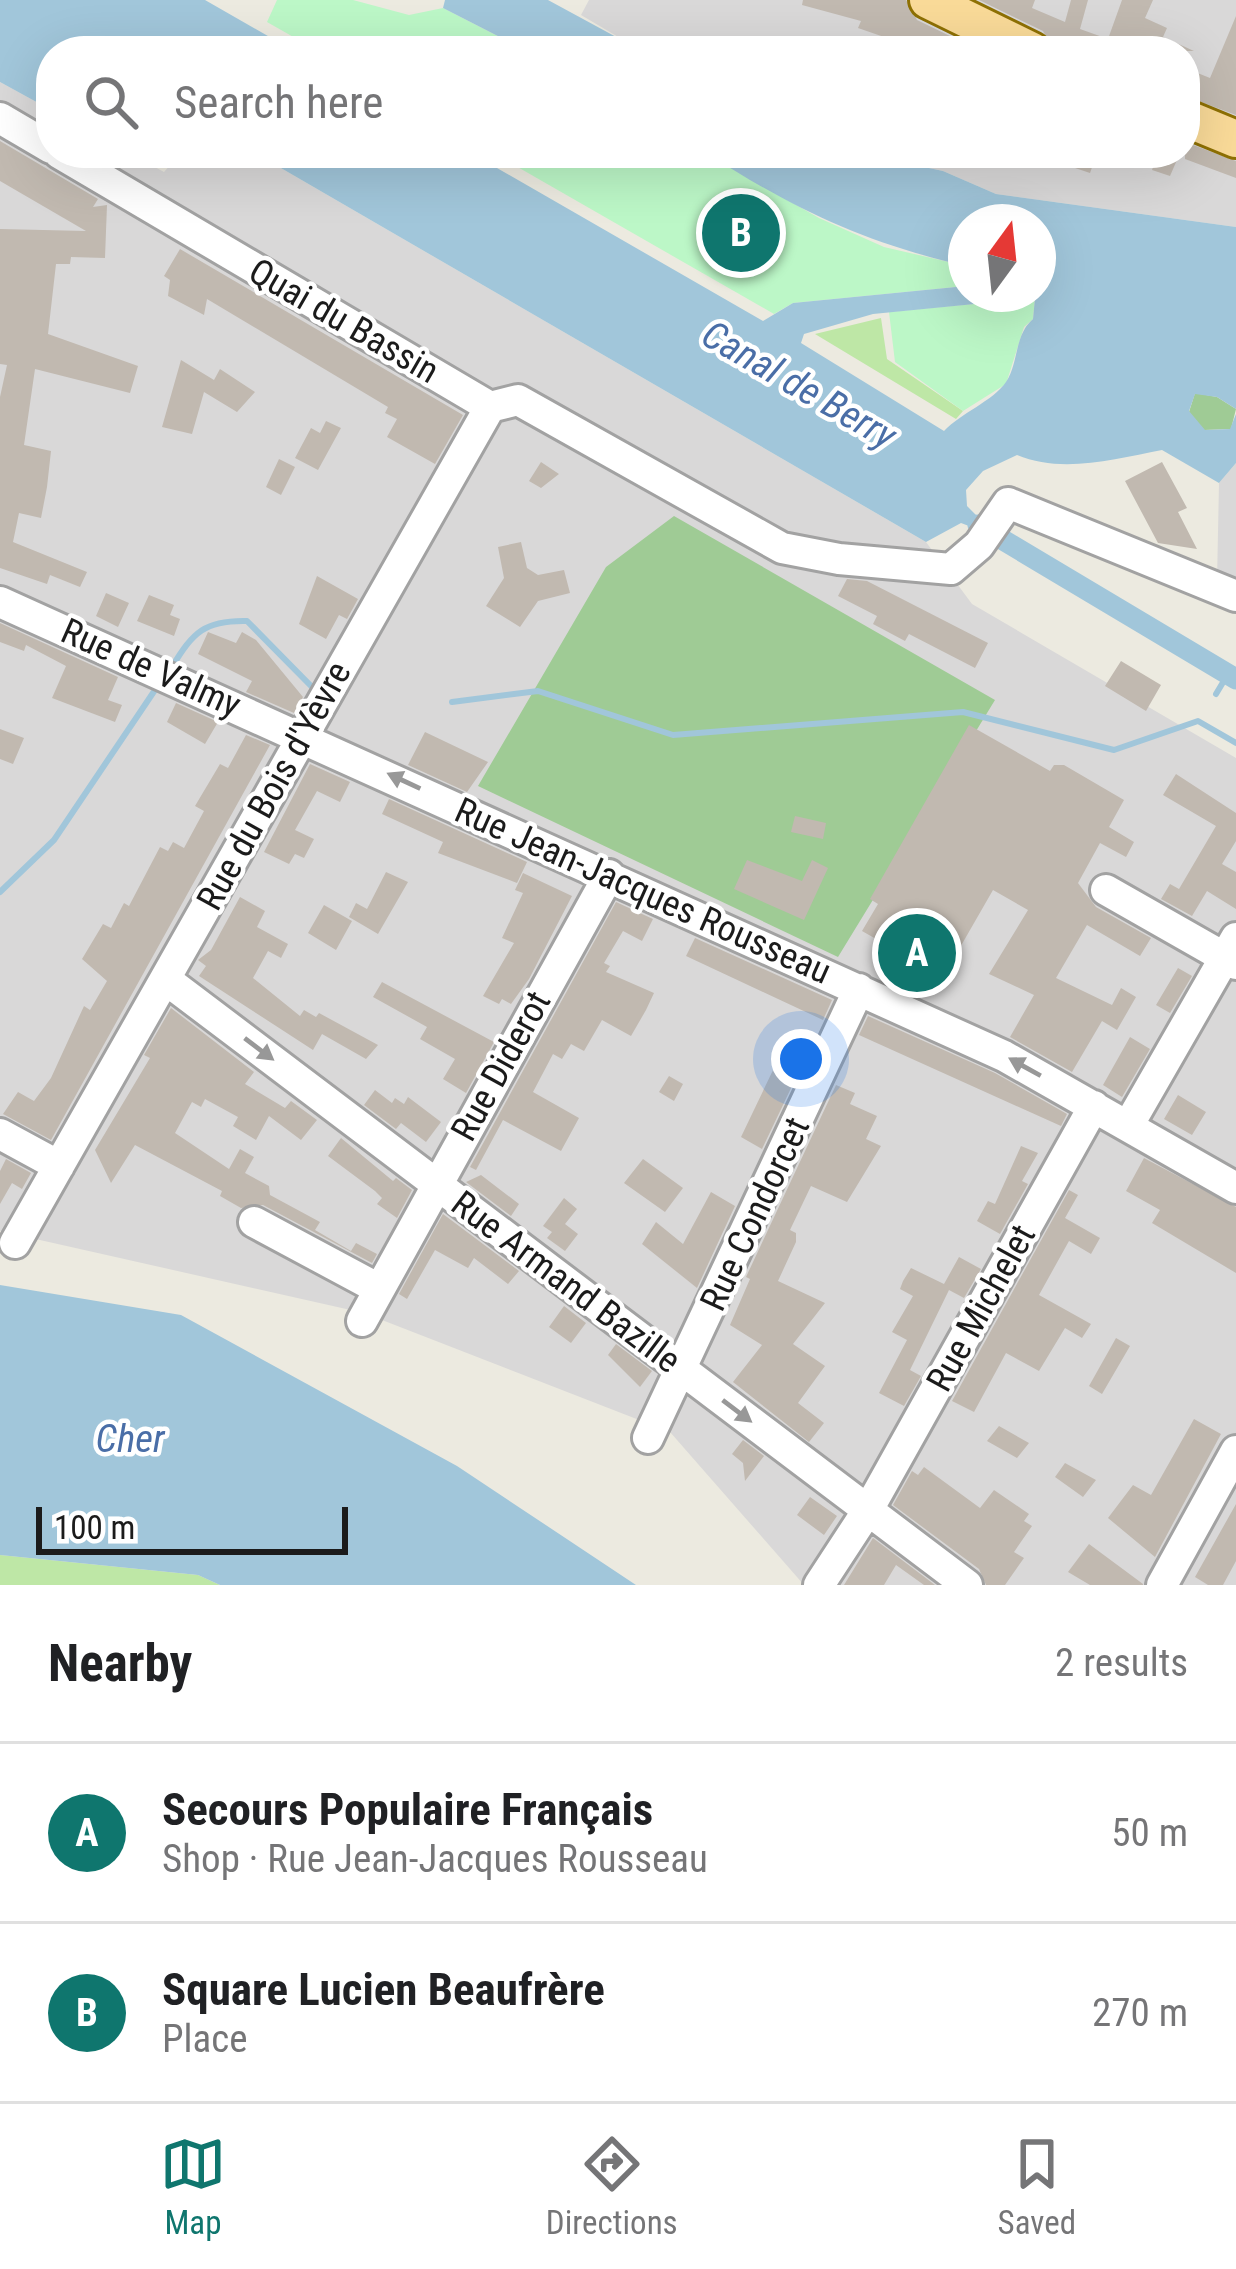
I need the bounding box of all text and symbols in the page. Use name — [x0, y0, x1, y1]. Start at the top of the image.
search box — [36, 36, 1200, 168]
icon: search — [78, 69, 144, 135]
text: Search here — [174, 76, 383, 129]
pin: B — [702, 188, 780, 278]
north arrow — [948, 204, 1056, 312]
street label: Quai du Bassin — [242, 250, 446, 392]
water label: Canal de Berry — [694, 311, 905, 460]
street label: Rue de Valmy — [55, 610, 247, 726]
street label: Rue du Bois d'Yèvre — [188, 655, 360, 917]
one-way arrow — [386, 771, 421, 791]
street label: Rue Jean-Jacques Rousseau — [449, 789, 837, 993]
pin: A — [878, 908, 956, 998]
street label: Rue Diderot — [443, 984, 559, 1148]
your location — [771, 1029, 831, 1089]
one-way arrow — [243, 1036, 274, 1061]
one-way arrow — [1008, 1057, 1042, 1078]
street label: Rue Condorcet — [692, 1111, 818, 1317]
street label: Rue Armand Bazille — [443, 1182, 689, 1382]
street label: Rue Michelet — [918, 1217, 1044, 1399]
one-way arrow — [721, 1399, 753, 1423]
water label: Cher — [96, 1416, 166, 1462]
scale bar — [36, 1501, 348, 1554]
text: 100 m — [54, 1508, 135, 1547]
text: Nearby — [48, 1634, 192, 1693]
text: 2 results — [1055, 1640, 1188, 1686]
text: Secours Populaire Français — [162, 1783, 653, 1836]
text: A — [75, 1810, 99, 1856]
text: 50 m — [1111, 1810, 1188, 1856]
text: Shop · Rue Jean-Jacques Rousseau — [162, 1836, 708, 1882]
text: Square Lucien Beaufrère — [162, 1963, 605, 2016]
text: B — [76, 1990, 98, 2036]
text: 270 m — [1092, 1990, 1188, 2036]
text: Place — [162, 2016, 248, 2062]
tab: Map — [160, 2131, 226, 2242]
tab: Directions — [546, 2131, 678, 2242]
tab: Saved — [998, 2131, 1076, 2242]

